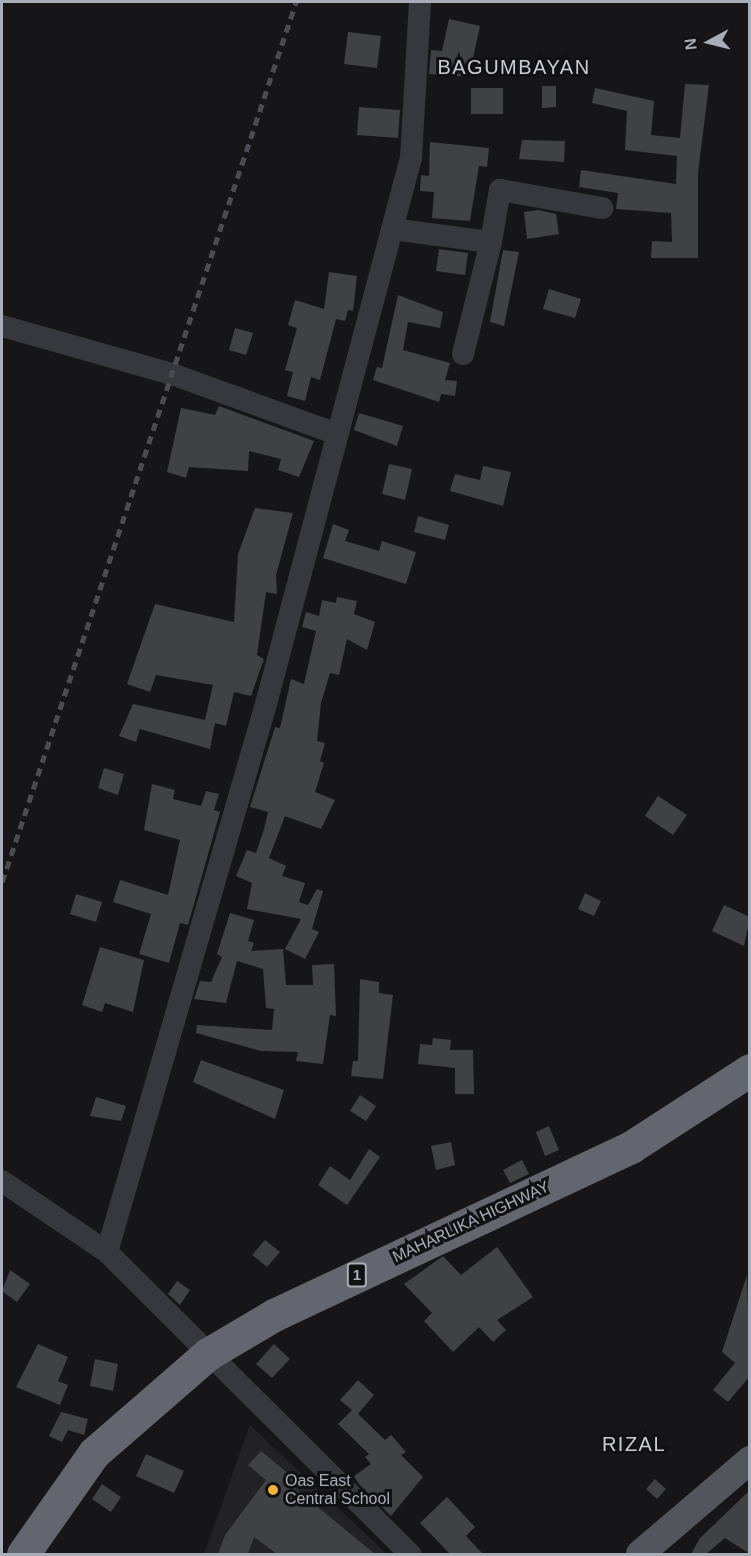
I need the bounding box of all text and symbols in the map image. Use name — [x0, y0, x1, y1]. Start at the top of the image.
north arrow — [679, 12, 739, 72]
text: N — [681, 37, 700, 51]
district label: BAGUMBAYAN — [437, 55, 591, 79]
street label: MAHARLIKA HIGHWAY — [389, 1177, 553, 1267]
road number: 1 — [346, 1263, 368, 1287]
district label: RIZAL — [602, 1432, 666, 1456]
place label: Oas East Central School — [285, 1471, 390, 1509]
marker: Oas East Central School — [266, 1483, 280, 1497]

